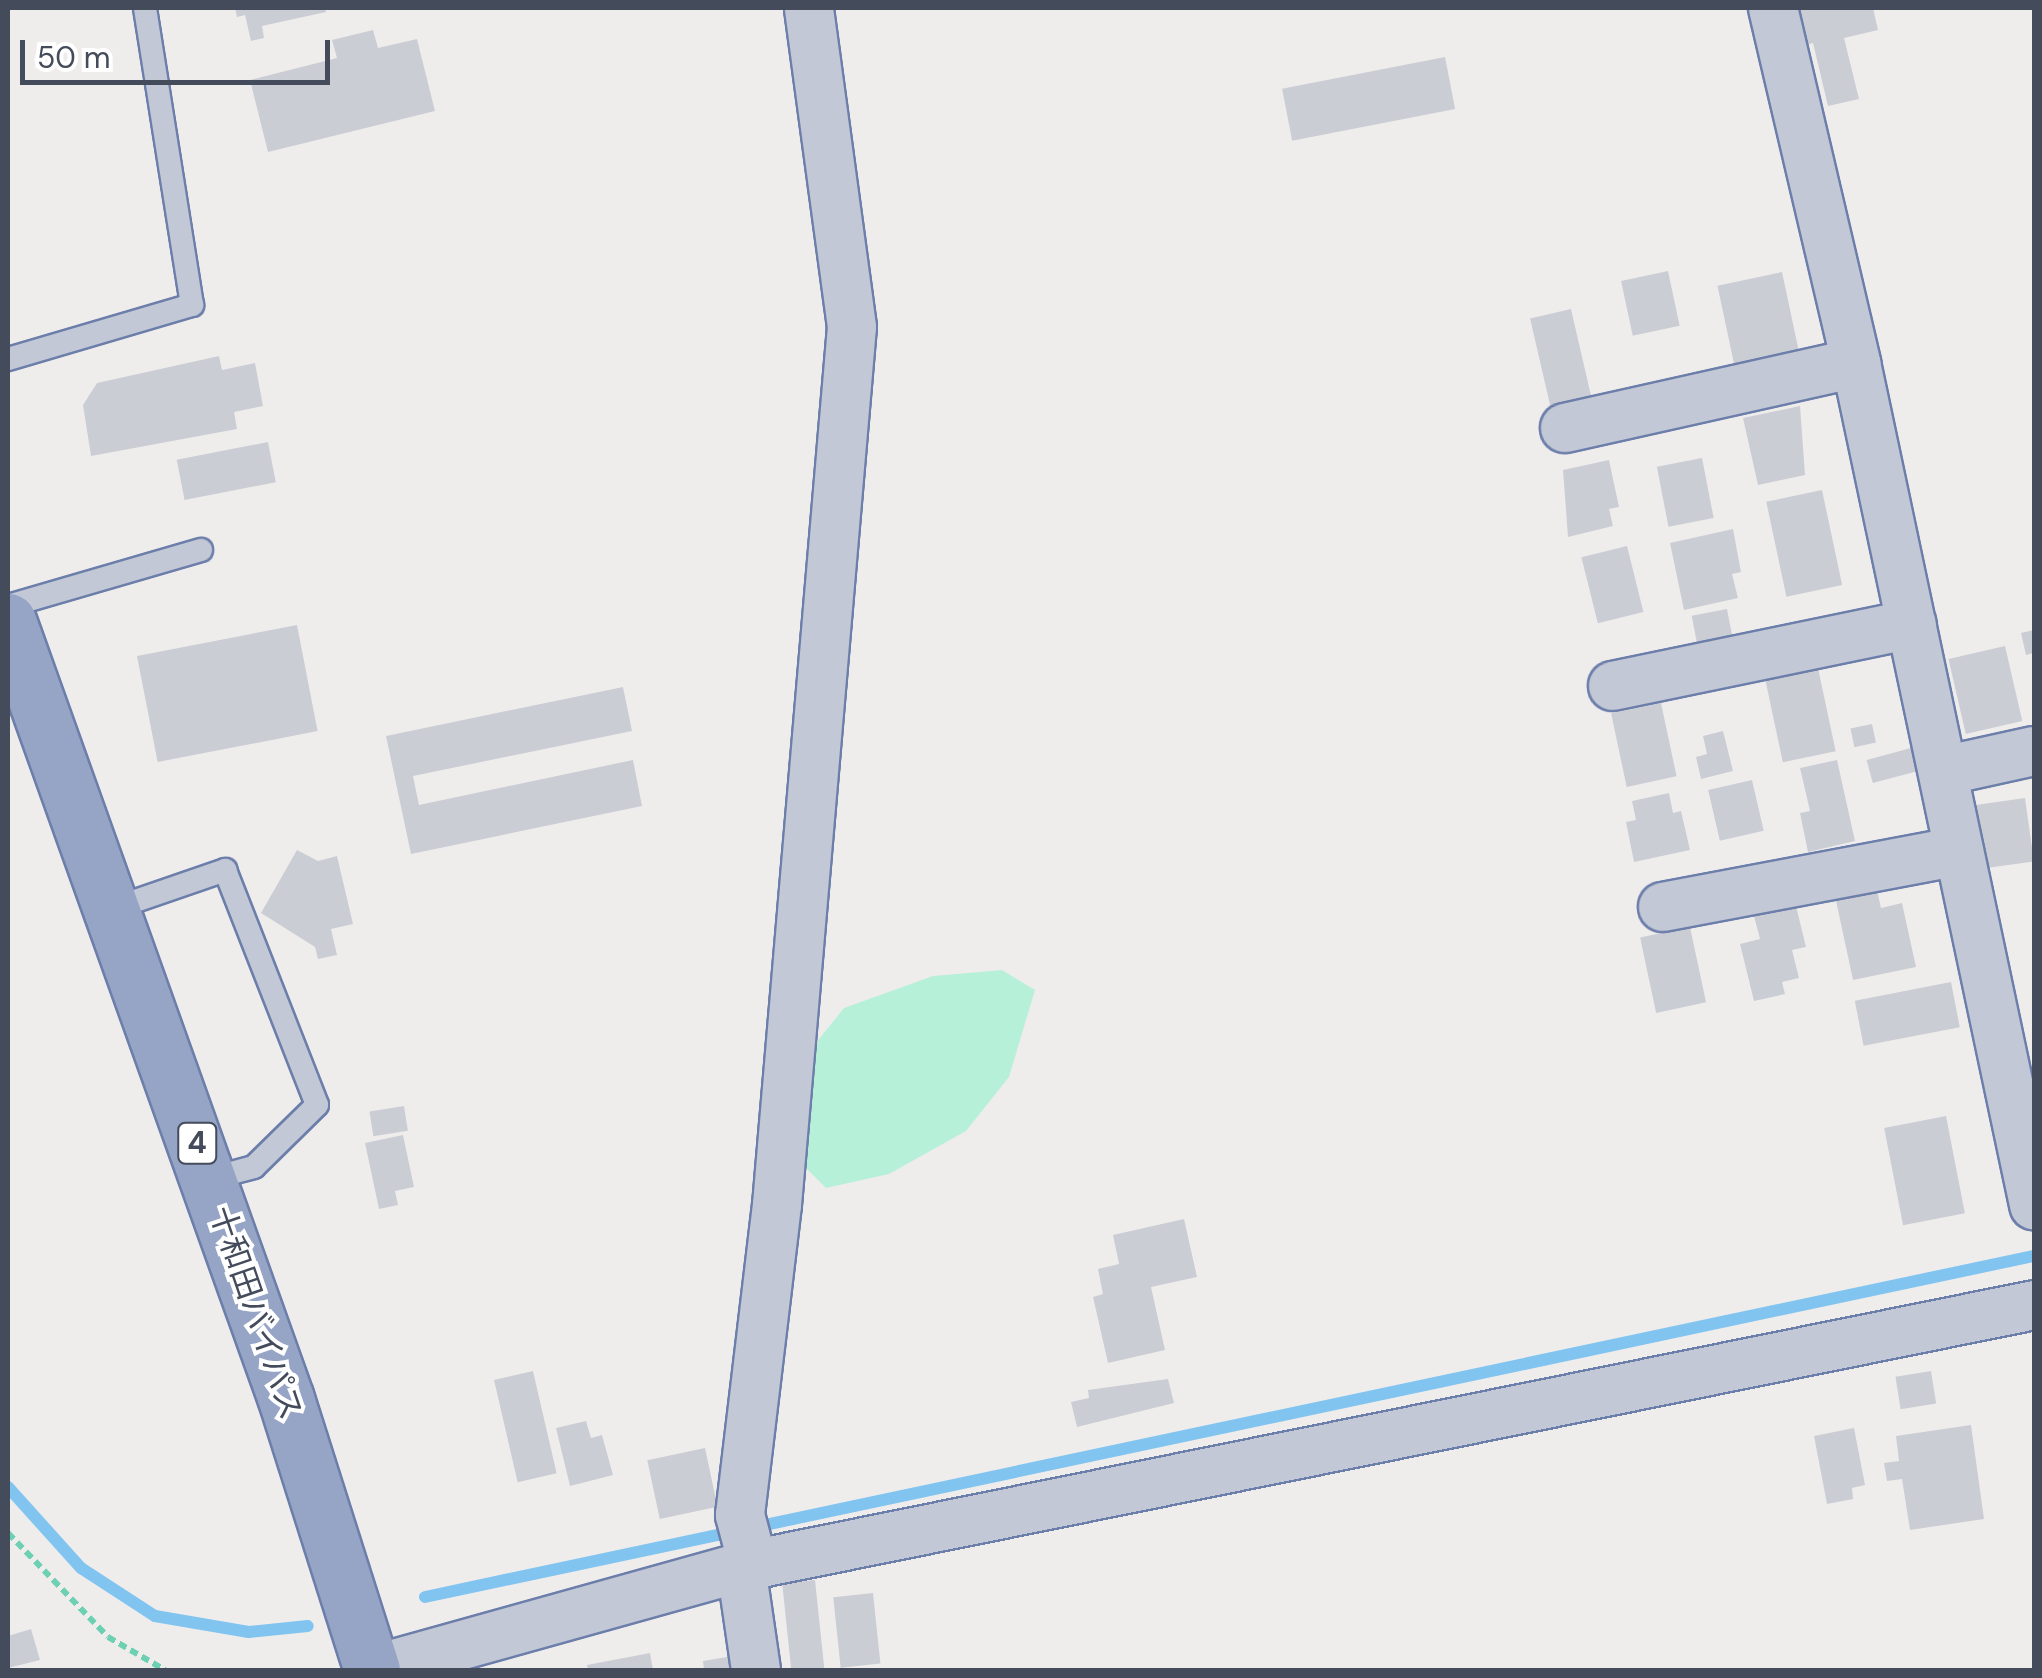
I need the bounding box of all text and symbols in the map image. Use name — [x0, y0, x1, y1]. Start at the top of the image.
scale bar — [25, 20, 335, 82]
text: 50 m — [37, 38, 111, 77]
road number: 4 — [177, 1118, 217, 1168]
street label: 十和田バイパス — [201, 1201, 311, 1425]

